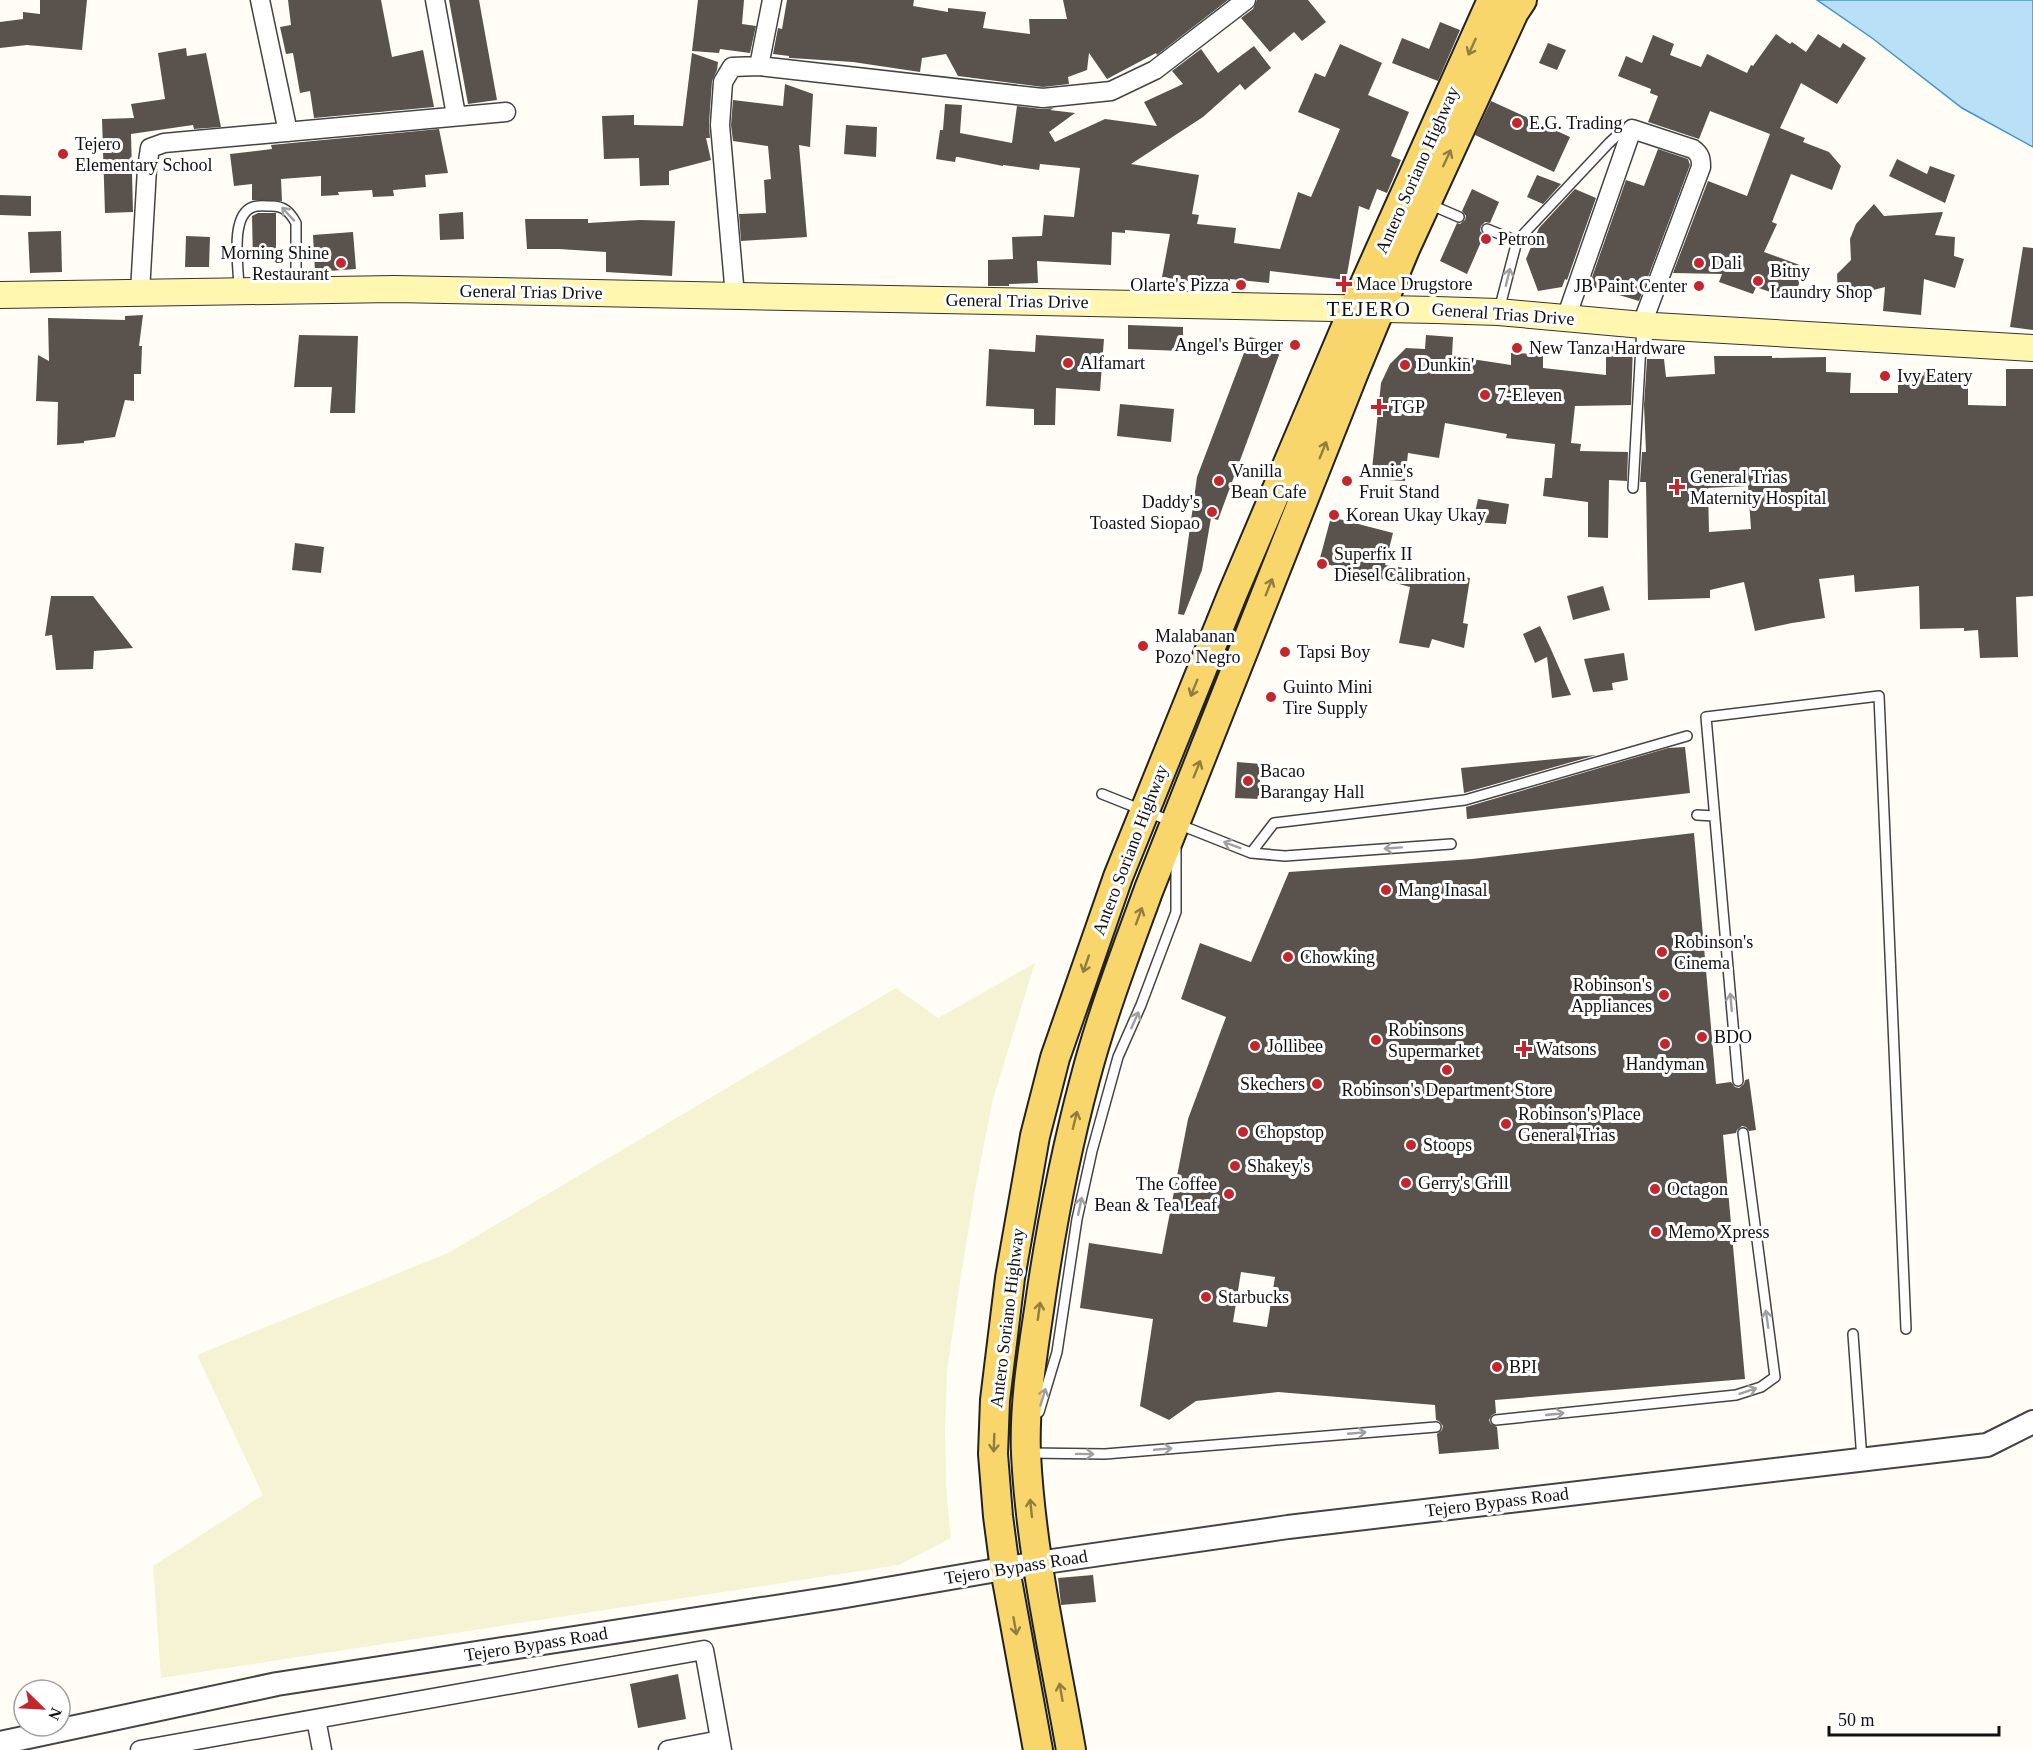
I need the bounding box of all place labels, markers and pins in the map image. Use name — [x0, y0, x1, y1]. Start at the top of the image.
place label: E.G. Trading — [1529, 113, 1623, 133]
marker: E.G. Trading — [1510, 116, 1524, 130]
place label: Tejero Elementary School — [75, 134, 212, 175]
marker: Tejero Elementary School — [56, 147, 70, 161]
place label: Petron — [1498, 229, 1545, 249]
marker: Petron — [1479, 232, 1493, 246]
place label: Morning Shine Restaurant — [220, 243, 329, 284]
place label: Dali — [1711, 253, 1742, 273]
marker: Morning Shine Restaurant — [334, 256, 348, 270]
marker: Dali — [1692, 256, 1706, 270]
place label: Bitny Laundry Shop — [1770, 261, 1873, 302]
place label: Mace Drugstore — [1356, 274, 1472, 294]
marker: Bitny Laundry Shop — [1751, 274, 1765, 288]
place label: Olarte's Pizza — [1130, 275, 1229, 295]
place label: JB Paint Center — [1574, 276, 1687, 296]
marker: Mace Drugstore — [1337, 277, 1351, 291]
marker: Olarte's Pizza — [1234, 278, 1248, 292]
marker: JB Paint Center — [1692, 279, 1706, 293]
place label: Angel's Burger — [1175, 335, 1283, 355]
marker: Angel's Burger — [1288, 338, 1302, 352]
place label: New Tanza Hardware — [1529, 338, 1685, 358]
marker: New Tanza Hardware — [1510, 341, 1524, 355]
place label: Alfamart — [1080, 353, 1145, 373]
place label: Dunkin' — [1417, 355, 1474, 375]
marker: Alfamart — [1061, 356, 1075, 370]
marker: Dunkin' — [1398, 358, 1412, 372]
place label: Ivy Eatery — [1897, 366, 1972, 386]
marker: Ivy Eatery — [1878, 369, 1892, 383]
place label: 7-Eleven — [1497, 385, 1562, 405]
marker: 7-Eleven — [1478, 388, 1492, 402]
place label: TGP — [1391, 397, 1425, 417]
marker: TGP — [1372, 400, 1386, 414]
place label: Vanilla Bean Cafe — [1231, 461, 1306, 502]
place label: Annie's Fruit Stand — [1359, 461, 1440, 502]
place label: General Trias Maternity Hospital — [1690, 467, 1826, 508]
marker: Vanilla Bean Cafe — [1212, 474, 1226, 488]
marker: Annie's Fruit Stand — [1340, 474, 1354, 488]
marker: General Trias Maternity Hospital — [1668, 478, 1686, 496]
place label: Daddy's Toasted Siopao — [1090, 492, 1200, 533]
marker: Daddy's Toasted Siopao — [1205, 505, 1219, 519]
place label: Korean Ukay Ukay — [1346, 505, 1486, 525]
marker: Korean Ukay Ukay — [1327, 508, 1341, 522]
place label: Superfix II Diesel Calibration — [1334, 544, 1465, 585]
marker: Superfix II Diesel Calibration — [1315, 557, 1329, 571]
place label: Malabanan Pozo Negro — [1155, 626, 1240, 667]
marker: Malabanan Pozo Negro — [1136, 639, 1150, 653]
place label: Tapsi Boy — [1297, 642, 1370, 662]
marker: Tapsi Boy — [1278, 645, 1292, 659]
place label: Guinto Mini Tire Supply — [1283, 677, 1373, 718]
marker: Guinto Mini Tire Supply — [1264, 690, 1278, 704]
place label: Bacao Barangay Hall — [1260, 761, 1364, 802]
marker: Bacao Barangay Hall — [1241, 774, 1255, 788]
place label: Mang Inasal — [1398, 880, 1487, 900]
marker: Mang Inasal — [1379, 883, 1393, 897]
place label: Robinson's Cinema — [1674, 932, 1753, 973]
marker: Robinson's Cinema — [1655, 945, 1669, 959]
place label: Chowking — [1300, 947, 1375, 967]
marker: Chowking — [1281, 950, 1295, 964]
place label: Robinson's Appliances — [1571, 975, 1652, 1016]
marker: Robinson's Appliances — [1657, 988, 1671, 1002]
place label: Robinsons Supermarket — [1388, 1020, 1480, 1061]
place label: BDO — [1714, 1027, 1752, 1047]
marker: BDO — [1695, 1030, 1709, 1044]
marker: Robinsons Supermarket — [1369, 1033, 1383, 1047]
place label: Jollibee — [1267, 1036, 1323, 1056]
marker: Handyman — [1658, 1037, 1672, 1051]
marker: Jollibee — [1248, 1039, 1262, 1053]
place label: Watsons — [1536, 1039, 1597, 1059]
marker: Watsons — [1517, 1042, 1531, 1056]
place label: Handyman — [1626, 1054, 1704, 1074]
marker: Robinson's Department Store — [1440, 1063, 1454, 1077]
place label: Skechers — [1240, 1074, 1305, 1094]
marker: Skechers — [1310, 1077, 1324, 1091]
place label: Robinson's Department Store — [1341, 1080, 1553, 1100]
place label: Robinson's Place General Trias — [1518, 1104, 1641, 1145]
marker: Robinson's Place General Trias — [1499, 1117, 1513, 1131]
place label: Chopstop — [1255, 1122, 1324, 1142]
marker: Chopstop — [1236, 1125, 1250, 1139]
place label: Stoops — [1423, 1135, 1472, 1155]
marker: Stoops — [1404, 1138, 1418, 1152]
place label: Shakey's — [1247, 1156, 1310, 1176]
marker: Shakey's — [1228, 1159, 1242, 1173]
place label: Gerry's Grill — [1418, 1173, 1509, 1193]
place label: The Coffee Bean & Tea Leaf — [1094, 1174, 1217, 1215]
marker: Gerry's Grill — [1399, 1176, 1413, 1190]
place label: Octagon — [1667, 1179, 1728, 1199]
marker: Octagon — [1648, 1182, 1662, 1196]
marker: The Coffee Bean & Tea Leaf — [1222, 1187, 1236, 1201]
place label: Memo Xpress — [1668, 1222, 1770, 1242]
marker: Memo Xpress — [1649, 1225, 1663, 1239]
place label: Starbucks — [1218, 1287, 1289, 1307]
marker: Starbucks — [1199, 1290, 1213, 1304]
place label: BPI — [1509, 1357, 1537, 1377]
marker: BPI — [1490, 1360, 1504, 1374]

